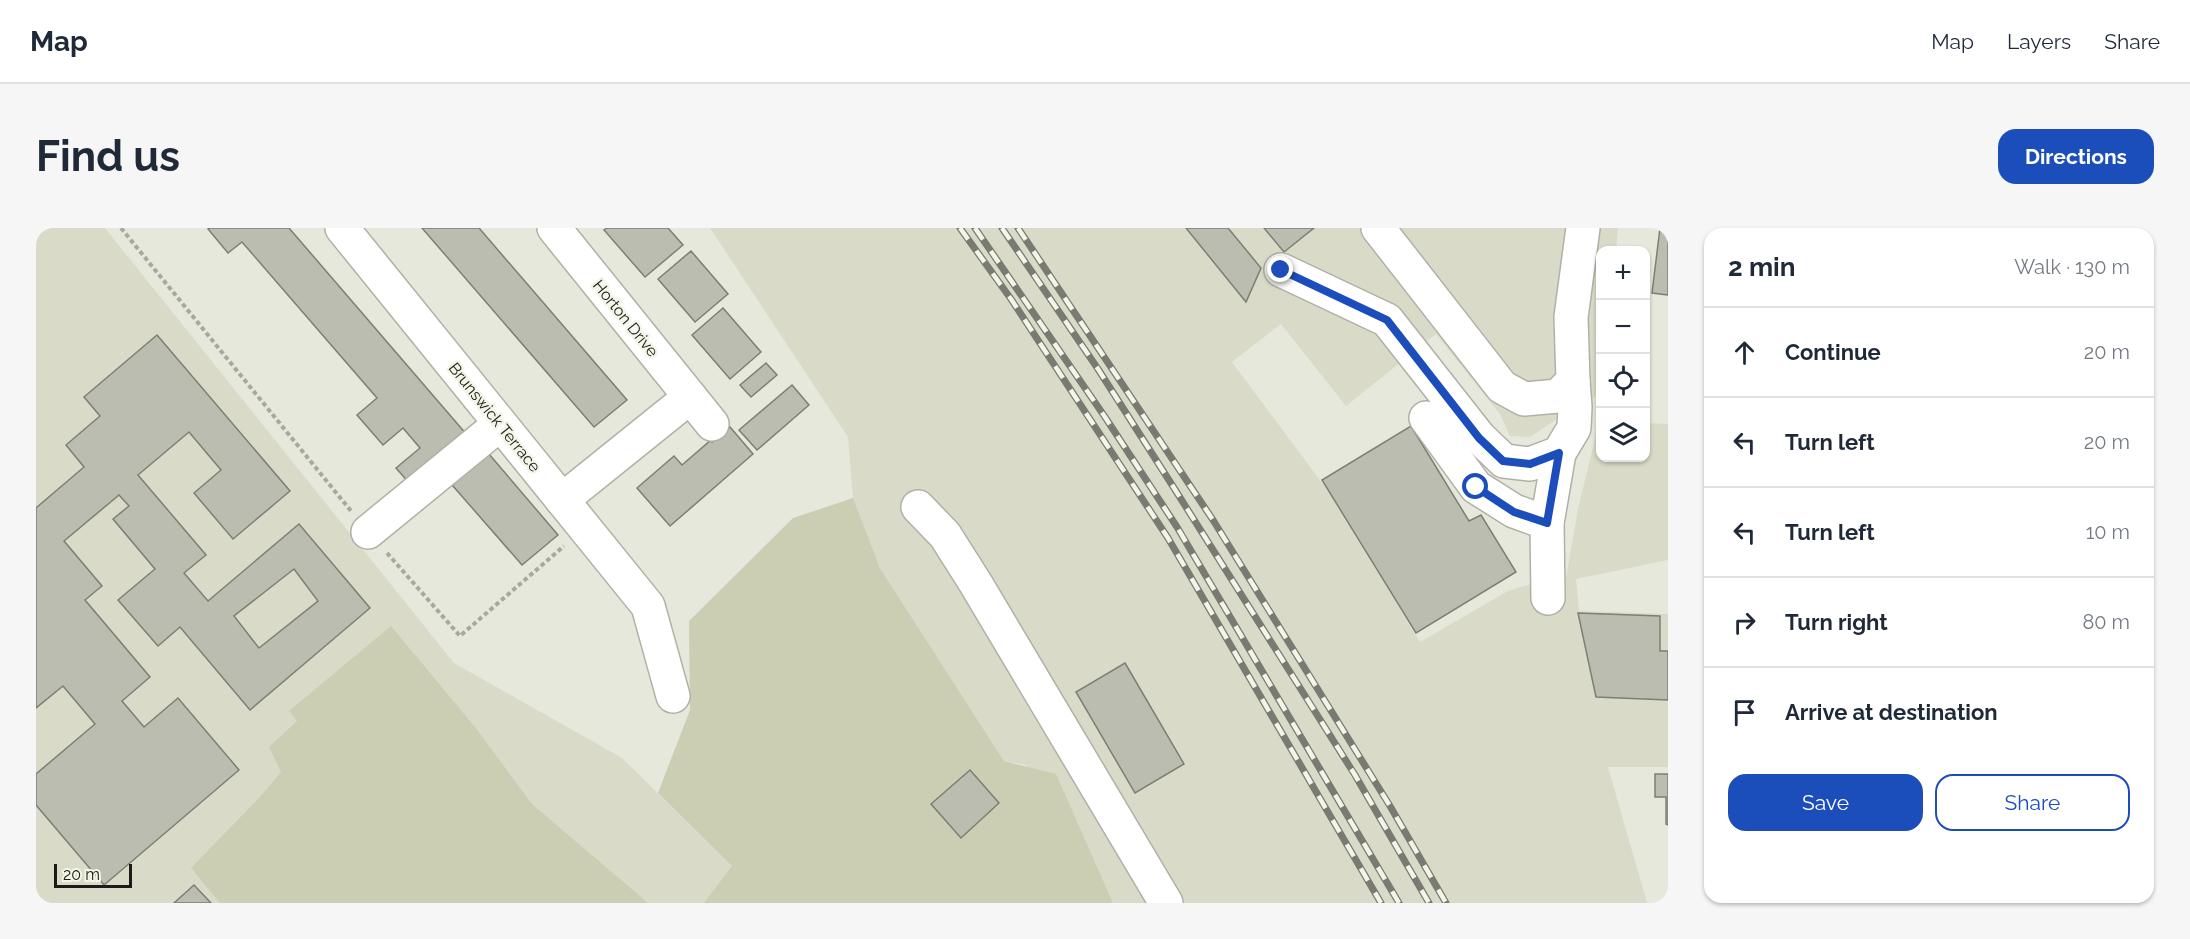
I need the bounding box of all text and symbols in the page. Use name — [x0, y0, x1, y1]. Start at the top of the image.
text: Map — [30, 25, 88, 58]
text: Map — [1931, 29, 1974, 54]
text: Layers — [2007, 29, 2071, 54]
text: Share — [2104, 29, 2160, 54]
button: Directions — [1998, 129, 2154, 184]
text: Find us — [36, 132, 180, 181]
map controls — [1596, 246, 1650, 462]
button: + — [1596, 246, 1650, 300]
text: 2 min — [1728, 252, 1795, 282]
text: Walk · 130 m — [2014, 255, 2130, 279]
route end — [1267, 256, 1293, 282]
street label: Horton Drive — [589, 276, 662, 360]
button: − — [1596, 300, 1650, 354]
icon: ahead — [1728, 336, 1761, 369]
text: Continue — [1785, 339, 1881, 365]
text: 20 m — [2084, 340, 2130, 364]
button: locate — [1596, 354, 1650, 408]
street label: Brunswick Terrace — [445, 359, 545, 476]
button: layers — [1596, 408, 1650, 462]
icon: left — [1728, 426, 1761, 459]
text: Turn left — [1785, 429, 1875, 455]
text: 20 m — [2084, 430, 2130, 454]
route start — [1462, 473, 1488, 499]
icon: left — [1728, 516, 1761, 549]
text: Turn left — [1785, 519, 1875, 545]
text: 10 m — [2086, 520, 2130, 544]
icon: right — [1728, 606, 1761, 639]
text: Turn right — [1785, 609, 1888, 635]
text: 80 m — [2082, 610, 2130, 634]
icon: arrive — [1728, 696, 1761, 729]
text: Arrive at destination — [1785, 699, 1998, 725]
button: Save — [1728, 774, 1923, 831]
button: Share — [1935, 774, 2130, 831]
scale bar — [54, 861, 132, 888]
text: 20 m — [63, 865, 100, 884]

